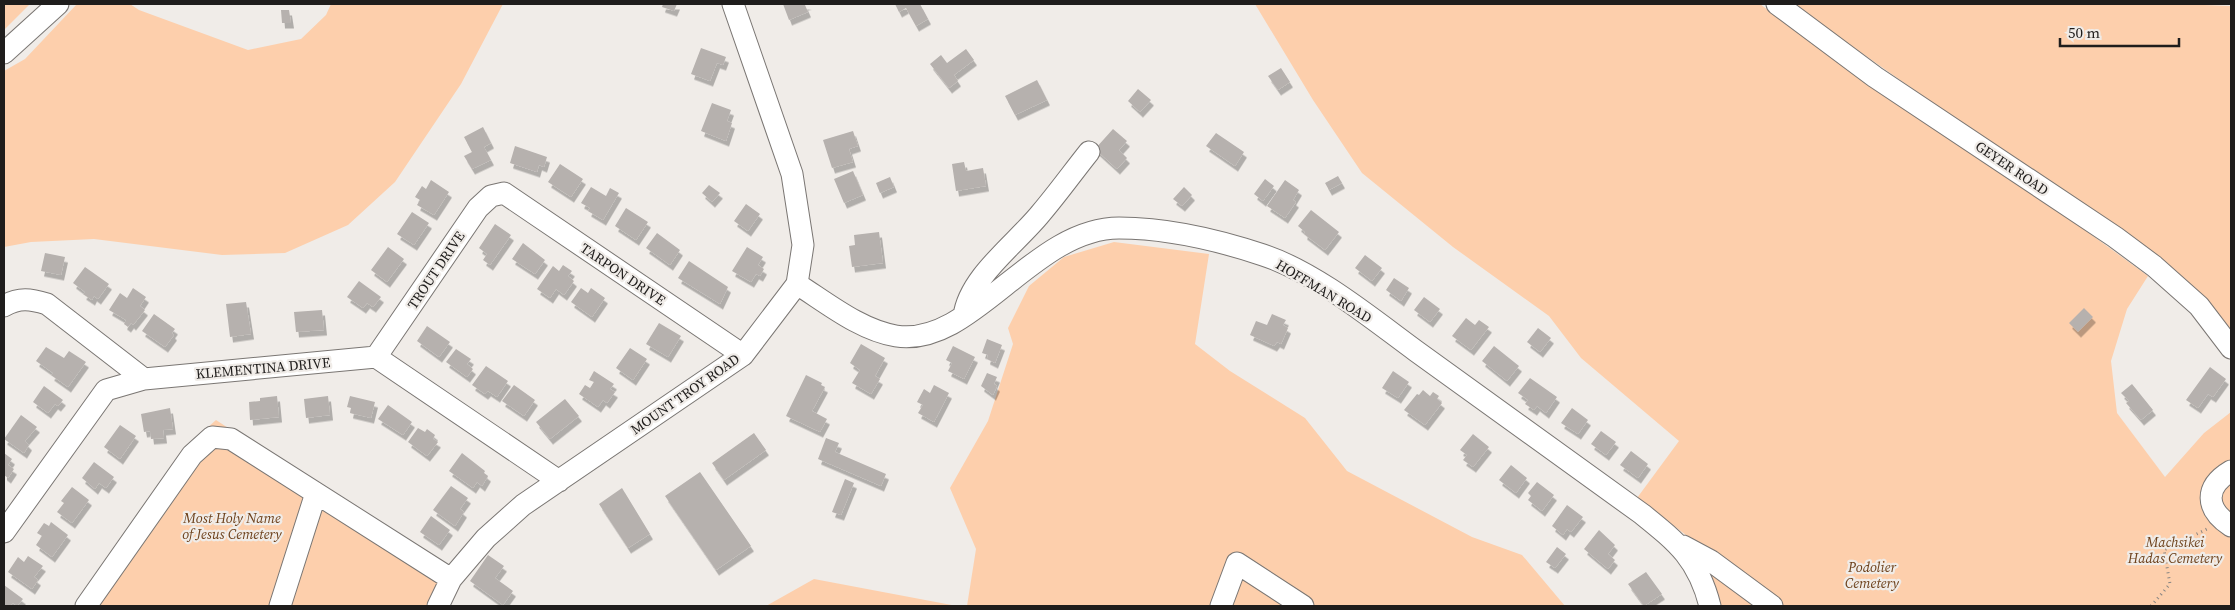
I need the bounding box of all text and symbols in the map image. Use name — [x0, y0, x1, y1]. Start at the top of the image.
scale bar — [2060, 15, 2179, 47]
text: 50 m — [2068, 22, 2100, 43]
street label: GEYER ROAD — [1971, 136, 2053, 200]
street label: TROUT DRIVE — [403, 227, 469, 313]
street label: TARPON DRIVE — [576, 238, 670, 310]
street label: HOFFMAN ROAD — [1272, 254, 1376, 328]
street label: MOUNT TROY ROAD — [626, 349, 744, 439]
street label: KLEMENTINA DRIVE — [195, 352, 331, 384]
park label: Most Holy Name of Jesus Cemetery — [182, 508, 282, 544]
park label: Machsikei Hadas Cemetery — [2127, 532, 2223, 568]
park label: Podolier Cemetery — [1845, 557, 1899, 593]

